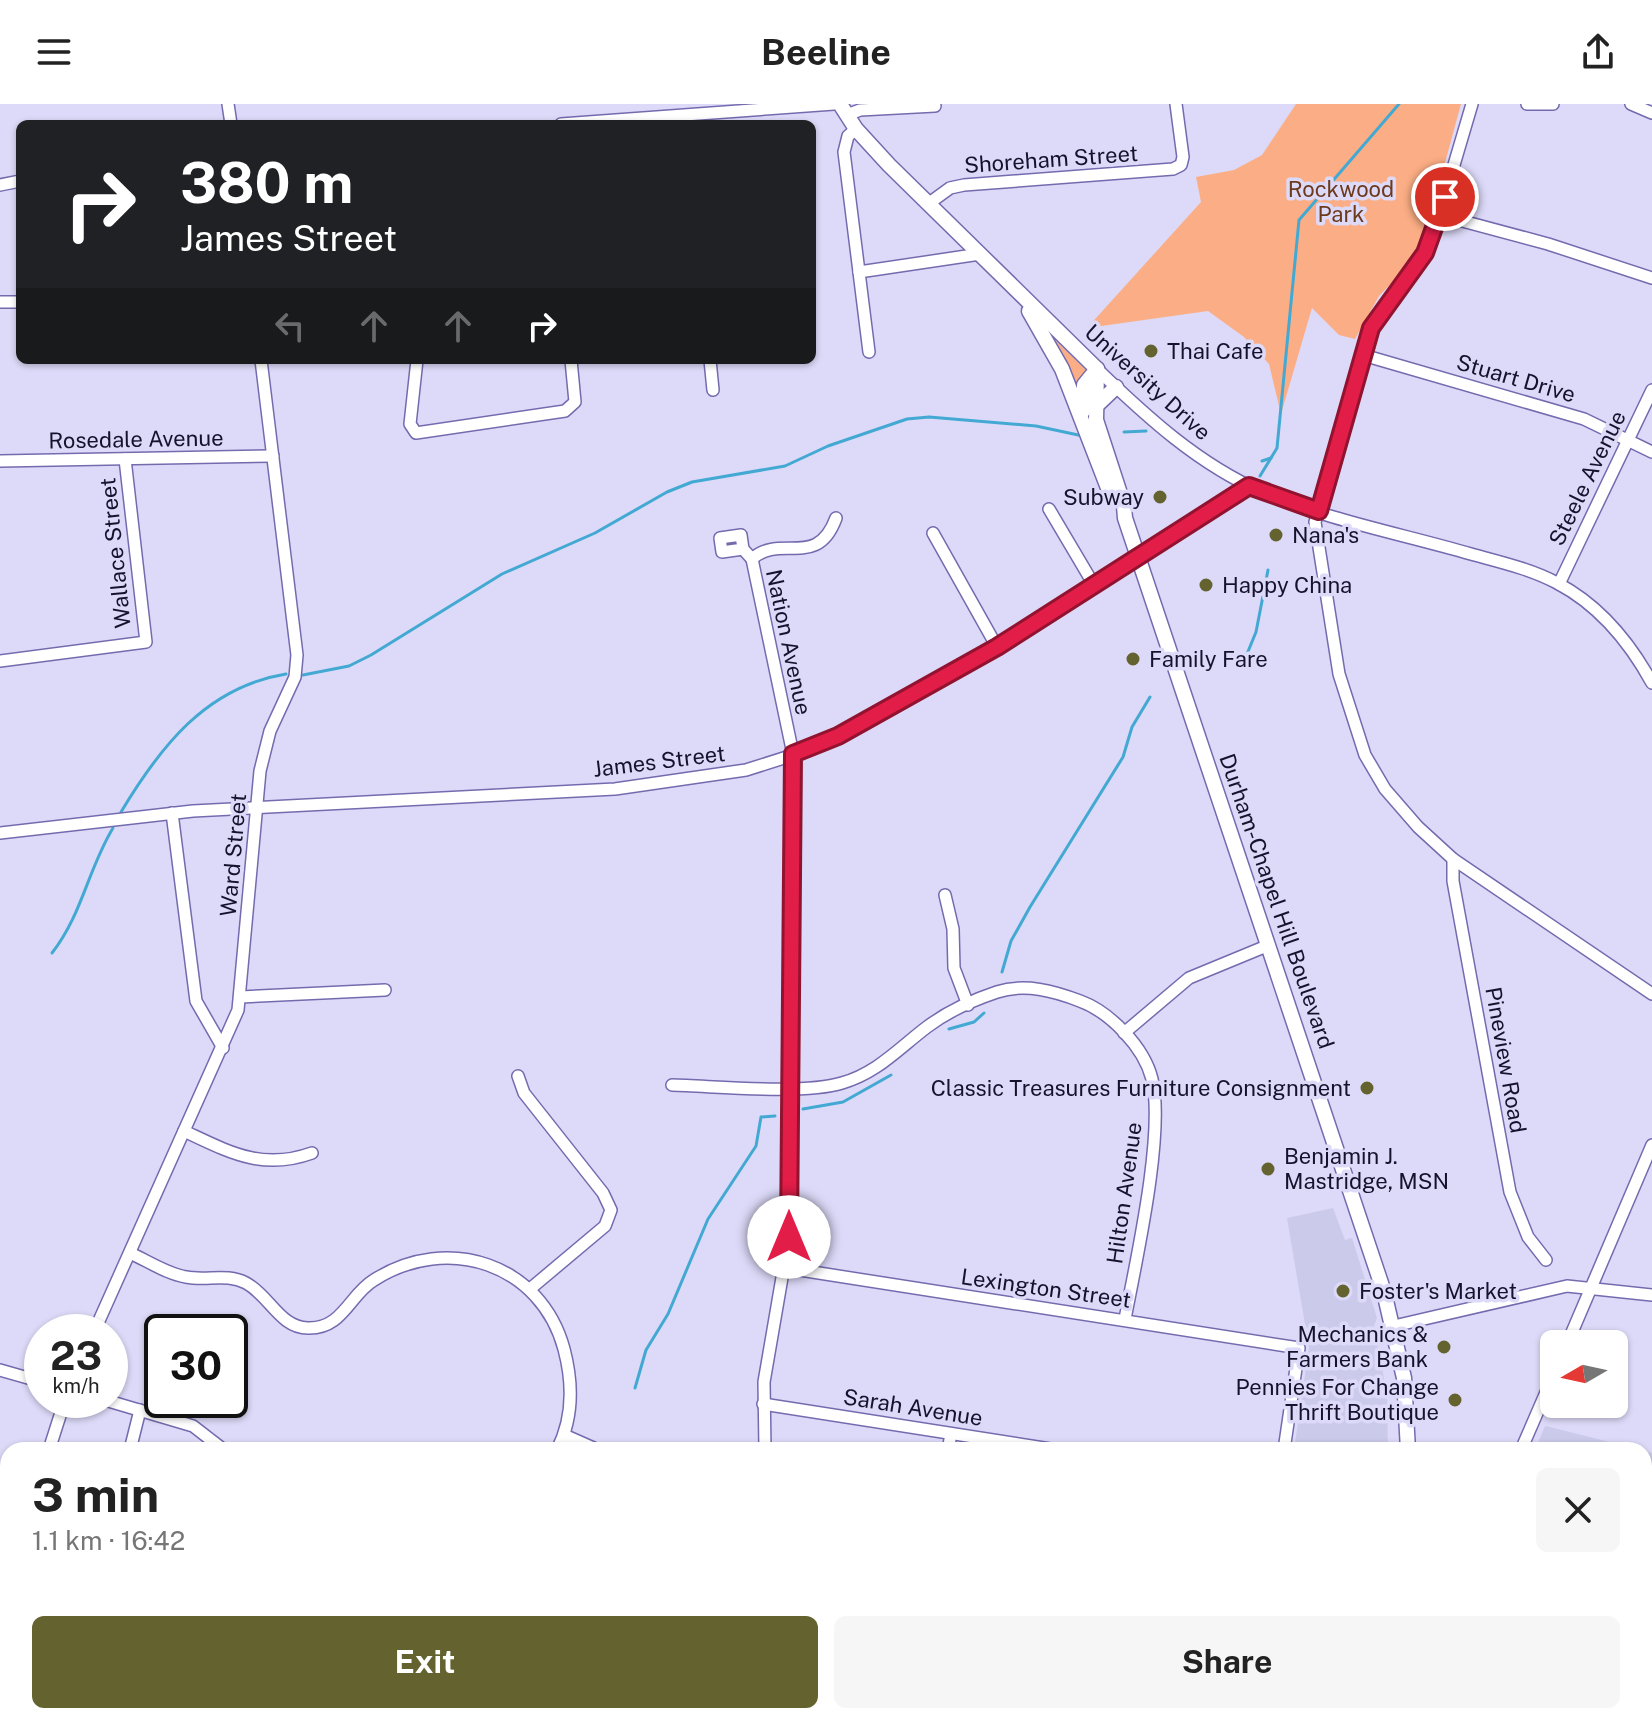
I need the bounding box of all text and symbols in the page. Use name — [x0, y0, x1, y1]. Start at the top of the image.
icon: menu — [32, 30, 76, 74]
icon: share — [1576, 30, 1620, 74]
text: Beeline — [761, 31, 891, 73]
street label: Shoreham Street — [963, 140, 1139, 178]
text: 380 m — [180, 150, 353, 216]
icon: right — [48, 152, 152, 256]
pin — [1411, 163, 1479, 231]
icon: arrive — [1423, 175, 1467, 219]
park label: Rockwood Park — [1288, 176, 1394, 227]
text: James Street — [180, 217, 397, 259]
icon: left — [268, 304, 312, 348]
icon: ahead — [352, 304, 396, 348]
icon: ahead — [436, 304, 480, 348]
icon: right — [520, 304, 564, 348]
street label: University Drive — [1080, 319, 1216, 445]
place label: Thai Cafe — [1167, 338, 1264, 364]
marker: Thai Cafe — [1142, 342, 1160, 360]
street label: Stuart Drive — [1454, 349, 1578, 407]
street label: Steele Avenue — [1543, 406, 1631, 550]
street label: Rosedale Avenue — [48, 424, 224, 454]
street label: Wallace Street — [94, 477, 136, 629]
place label: Subway — [1063, 484, 1144, 510]
marker: Subway — [1151, 488, 1169, 506]
place label: Nana's — [1292, 522, 1359, 548]
marker: Nana's — [1267, 526, 1285, 544]
street label: Nation Avenue — [761, 567, 817, 717]
place label: Happy China — [1222, 572, 1352, 598]
marker: Happy China — [1197, 576, 1215, 594]
place label: Family Fare — [1149, 646, 1268, 672]
marker: Family Fare — [1124, 650, 1142, 668]
street label: James Street — [592, 740, 726, 782]
street label: Durham-Chapel Hill Boulevard — [1214, 750, 1340, 1052]
street label: Ward Street — [215, 792, 251, 918]
street label: Pineview Road — [1480, 985, 1532, 1135]
place label: Classic Treasures Furniture Consignment — [931, 1075, 1351, 1101]
marker: Classic Treasures Furniture Consignment — [1358, 1079, 1376, 1097]
street label: Hilton Avenue — [1101, 1121, 1147, 1265]
place label: Benjamin J. Mastridge, MSN — [1284, 1143, 1449, 1194]
marker: Benjamin J. Mastridge, MSN — [1259, 1160, 1277, 1178]
position arrow — [747, 1195, 831, 1279]
street label: Lexington Street — [959, 1263, 1133, 1313]
place label: Foster's Market — [1359, 1278, 1517, 1304]
marker: Foster's Market — [1334, 1282, 1352, 1300]
speed limit sign: 30 — [144, 1314, 248, 1418]
place label: Mechanics & Farmers Bank — [1286, 1321, 1428, 1372]
north arrow — [1540, 1330, 1628, 1418]
map controls — [1540, 1330, 1628, 1418]
text: 23 — [50, 1332, 102, 1379]
marker: Mechanics & Farmers Bank — [1435, 1338, 1453, 1356]
text: km/h — [52, 1374, 100, 1398]
place label: Pennies For Change Thrift Boutique — [1236, 1374, 1439, 1425]
street label: Sarah Avenue — [841, 1383, 985, 1431]
marker: Pennies For Change Thrift Boutique — [1446, 1391, 1464, 1409]
text: 3 min — [32, 1466, 159, 1523]
button: close — [1536, 1468, 1620, 1552]
text: 1.1 km · 16:42 — [32, 1525, 185, 1556]
button: Exit — [32, 1616, 818, 1708]
button: Share — [834, 1616, 1620, 1708]

